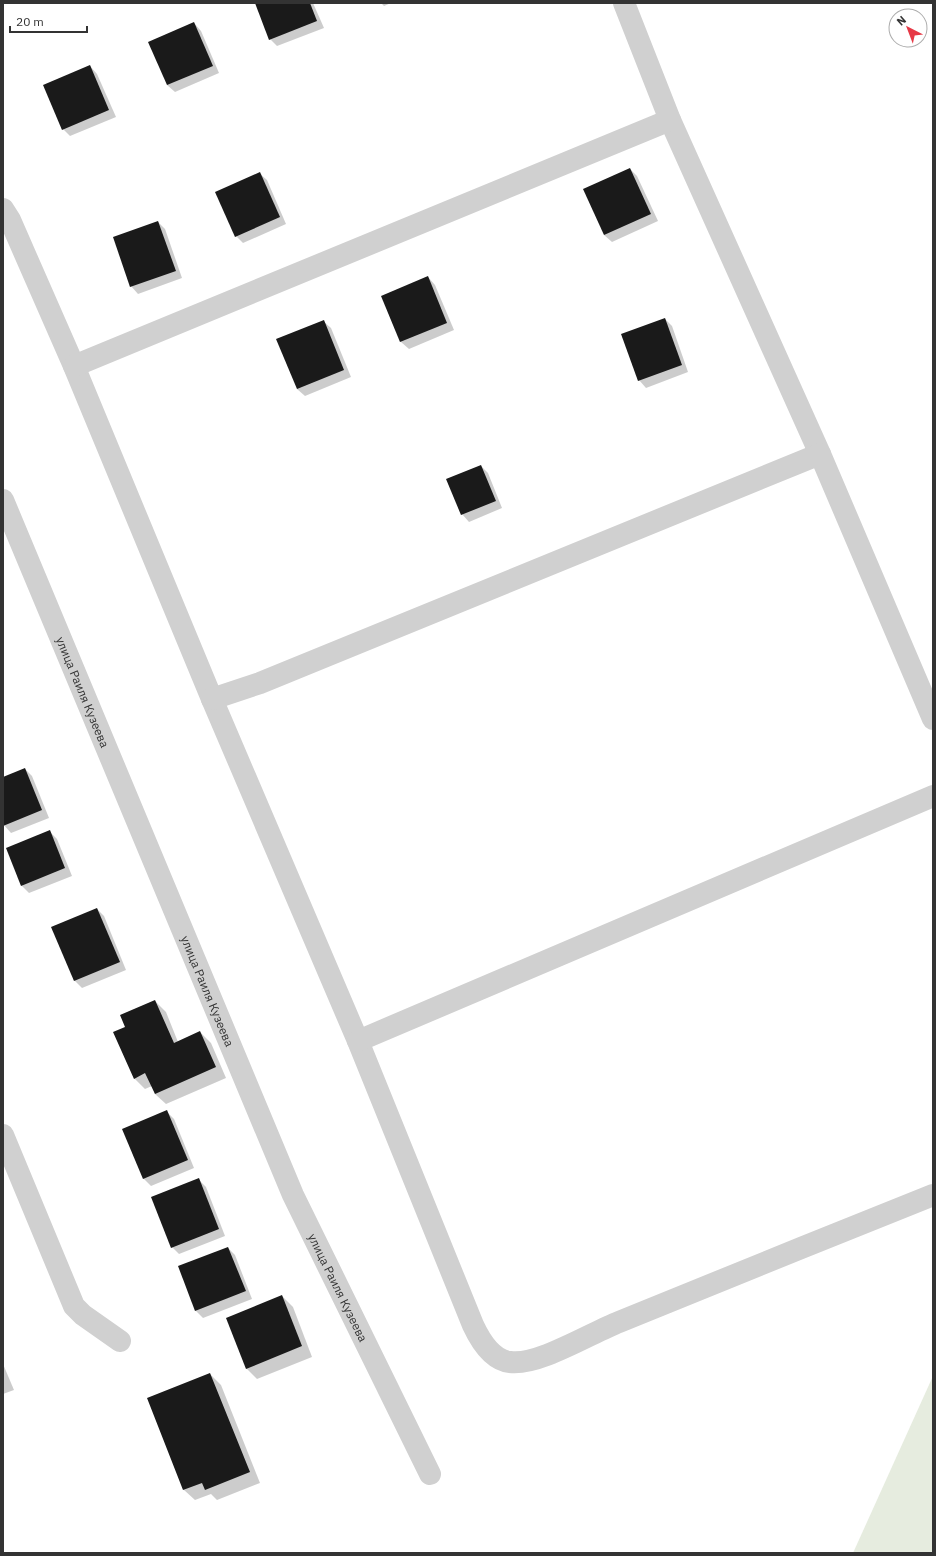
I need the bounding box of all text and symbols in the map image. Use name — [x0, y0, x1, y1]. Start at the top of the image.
scale bar — [10, 8, 87, 34]
north arrow — [888, 8, 928, 48]
text: N — [894, 13, 909, 28]
text: 20 m — [16, 14, 44, 29]
street label: улица Раиля Кузеева — [53, 634, 113, 750]
street label: улица Раиля Кузеева — [178, 933, 238, 1049]
street label: улица Раиля Кузеева — [305, 1231, 372, 1344]

